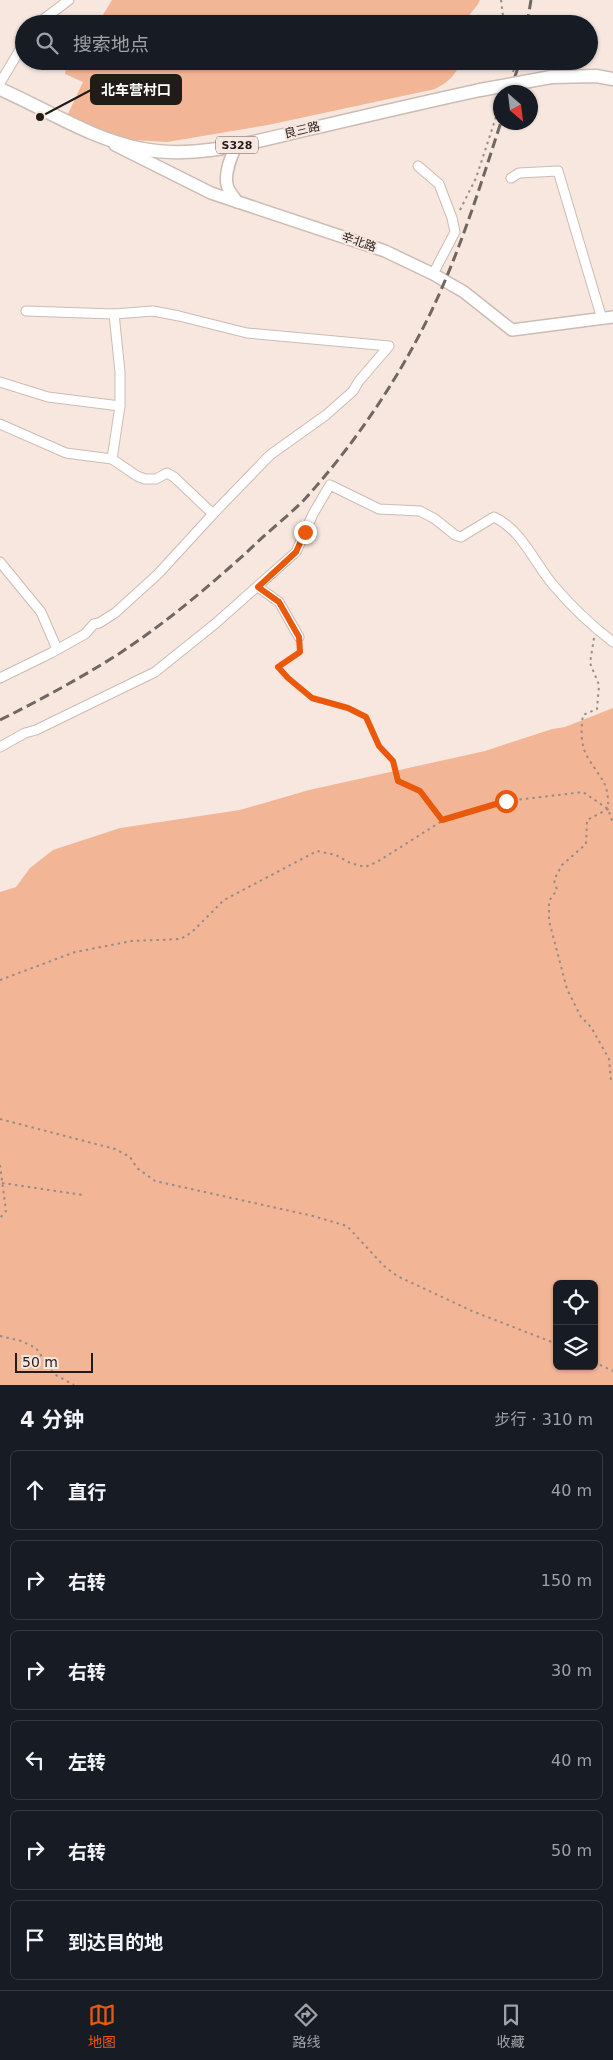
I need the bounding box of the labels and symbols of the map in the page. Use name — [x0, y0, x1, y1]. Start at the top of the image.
callout: 北车营村口 — [91, 75, 181, 104]
text: 北车营村口 — [101, 82, 171, 98]
north arrow — [493, 85, 538, 130]
street label: 良三路 — [283, 119, 321, 141]
road number: S328 — [216, 136, 258, 154]
street label: 辛北路 — [340, 230, 378, 254]
route end — [294, 521, 317, 544]
route start — [495, 790, 518, 813]
scale bar — [15, 1350, 92, 1373]

